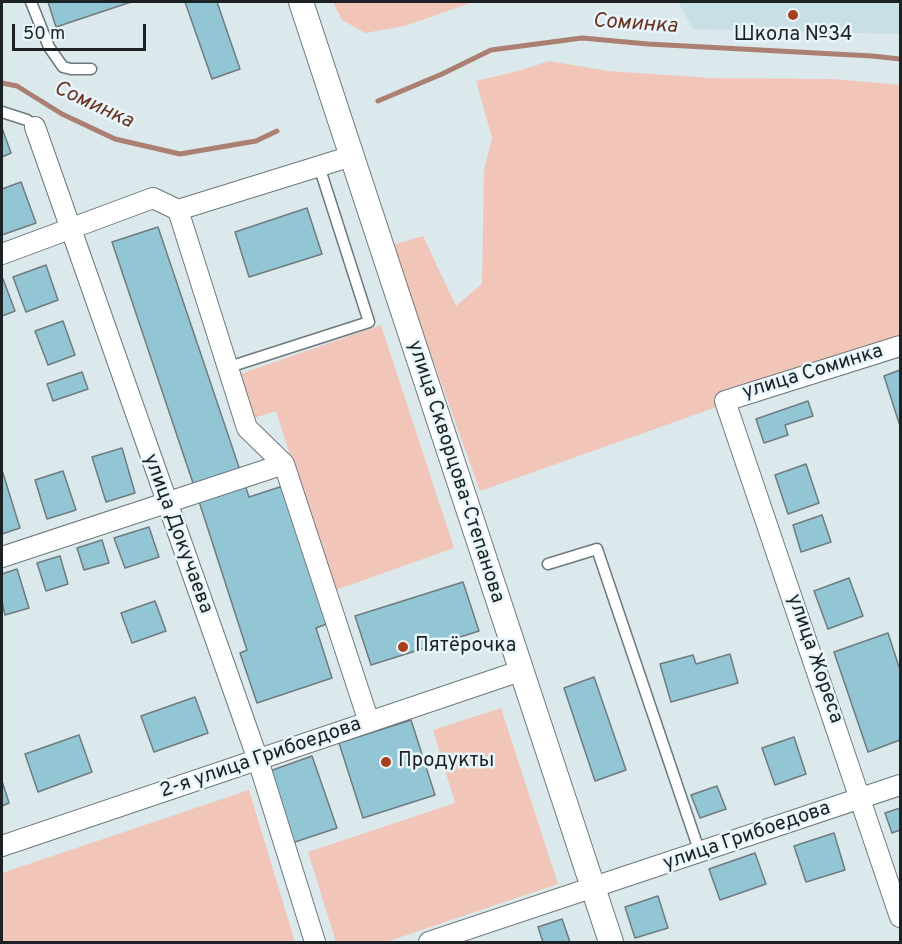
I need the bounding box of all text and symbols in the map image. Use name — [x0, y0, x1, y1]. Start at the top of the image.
marker: Школа №34 — [786, 8, 800, 22]
water label: Соминка — [592, 9, 678, 41]
scale bar — [15, 12, 148, 50]
text: 50 m — [23, 23, 65, 46]
place label: Школа №34 — [734, 24, 852, 48]
water label: Соминка — [49, 77, 137, 135]
street label: улица Скворцова-Степанова — [401, 338, 509, 606]
street label: улица Соминка — [740, 340, 886, 406]
street label: улица Докучаева — [137, 451, 217, 617]
street label: улица Жореса — [781, 591, 847, 727]
place label: Пятёрочка — [415, 635, 516, 659]
marker: Пятёрочка — [396, 640, 410, 654]
street label: 2-я улица Грибоедова — [157, 713, 365, 805]
place label: Продукты — [398, 750, 494, 774]
marker: Продукты — [379, 755, 393, 769]
street label: улица Грибоедова — [660, 797, 834, 877]

